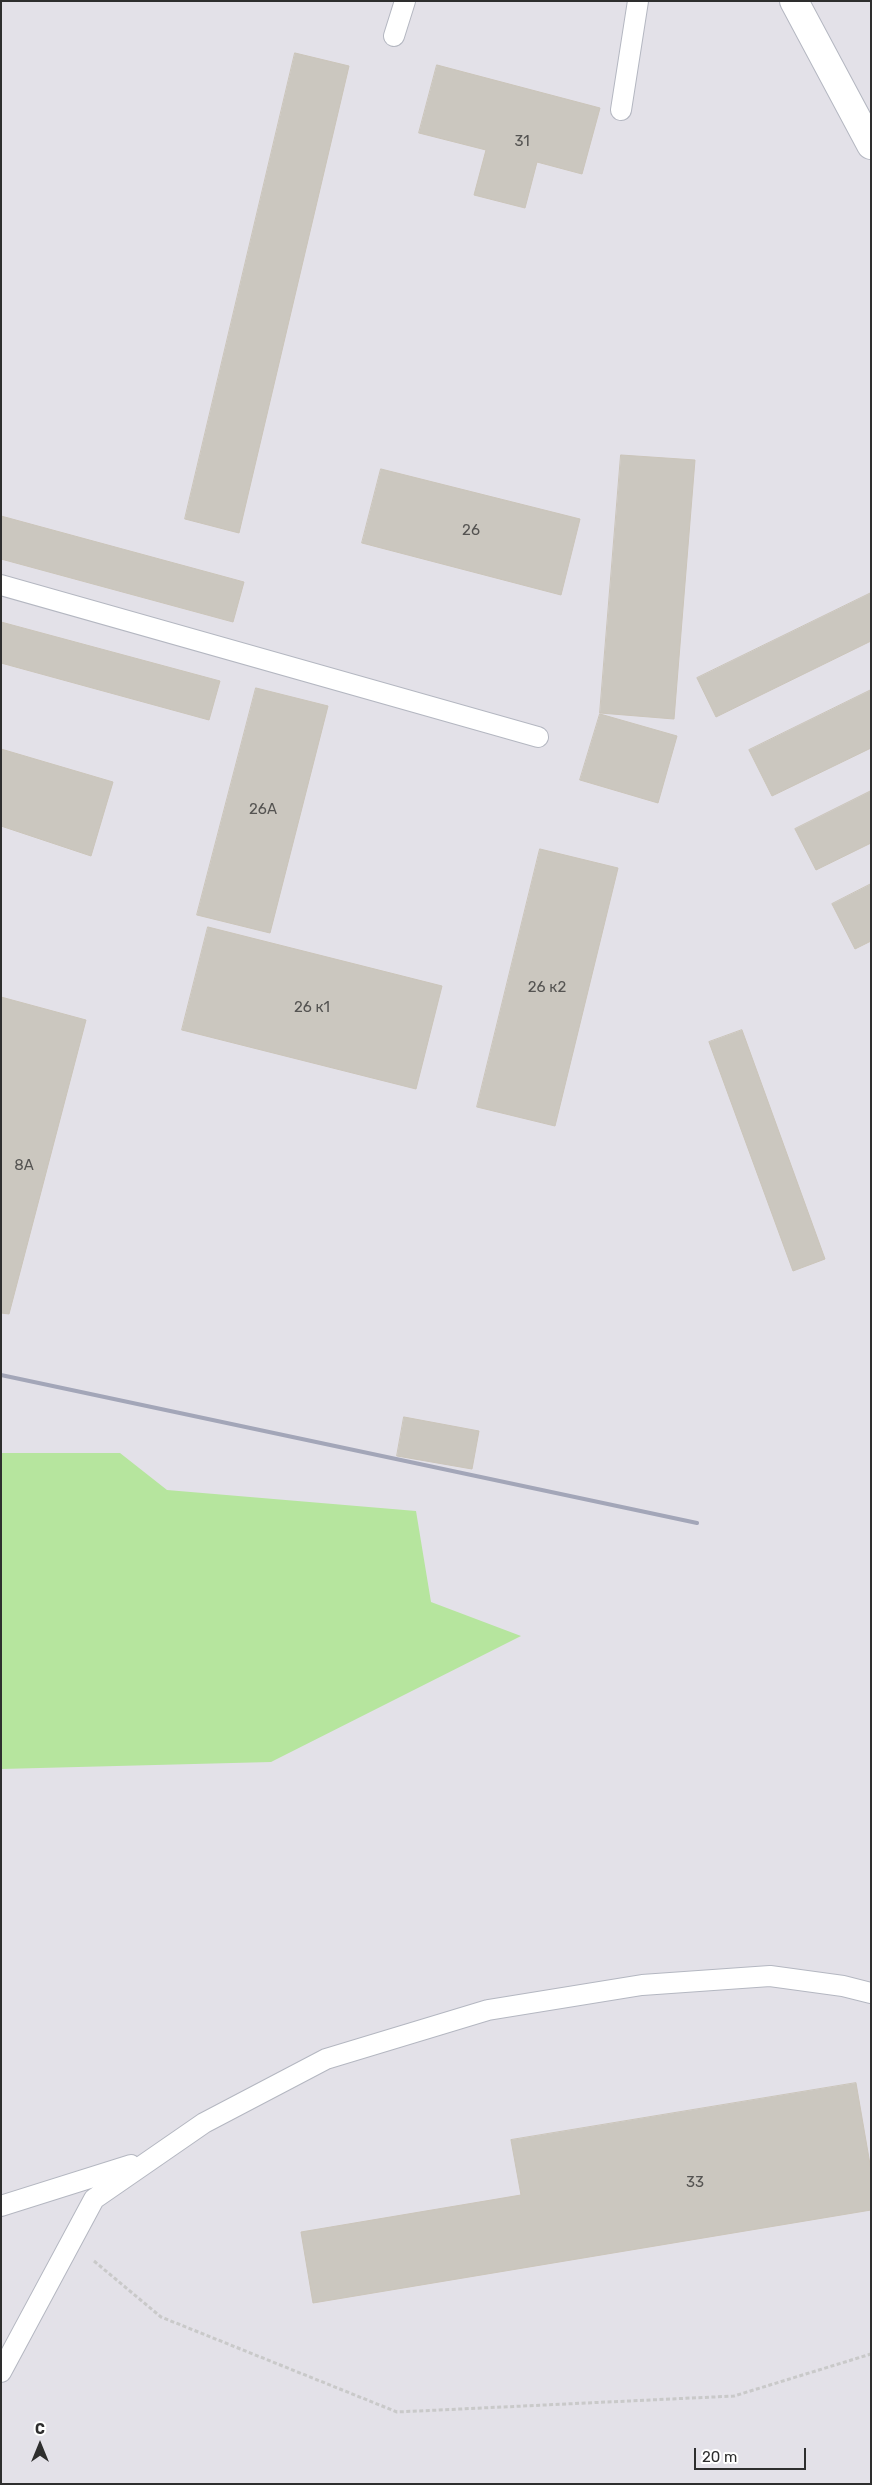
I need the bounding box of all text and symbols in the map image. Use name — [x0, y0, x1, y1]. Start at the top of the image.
house number: 31 — [514, 133, 530, 151]
house number: 26 — [462, 522, 480, 540]
house number: 26А — [249, 801, 277, 819]
house number: 26 к2 — [528, 979, 566, 997]
house number: 26 к1 — [294, 999, 330, 1017]
house number: 8А — [14, 1157, 34, 1175]
house number: 33 — [686, 2174, 704, 2192]
north arrow — [15, 2420, 65, 2470]
text: С — [35, 2421, 45, 2438]
scale bar — [697, 2438, 810, 2470]
text: 20 m — [702, 2448, 737, 2466]

